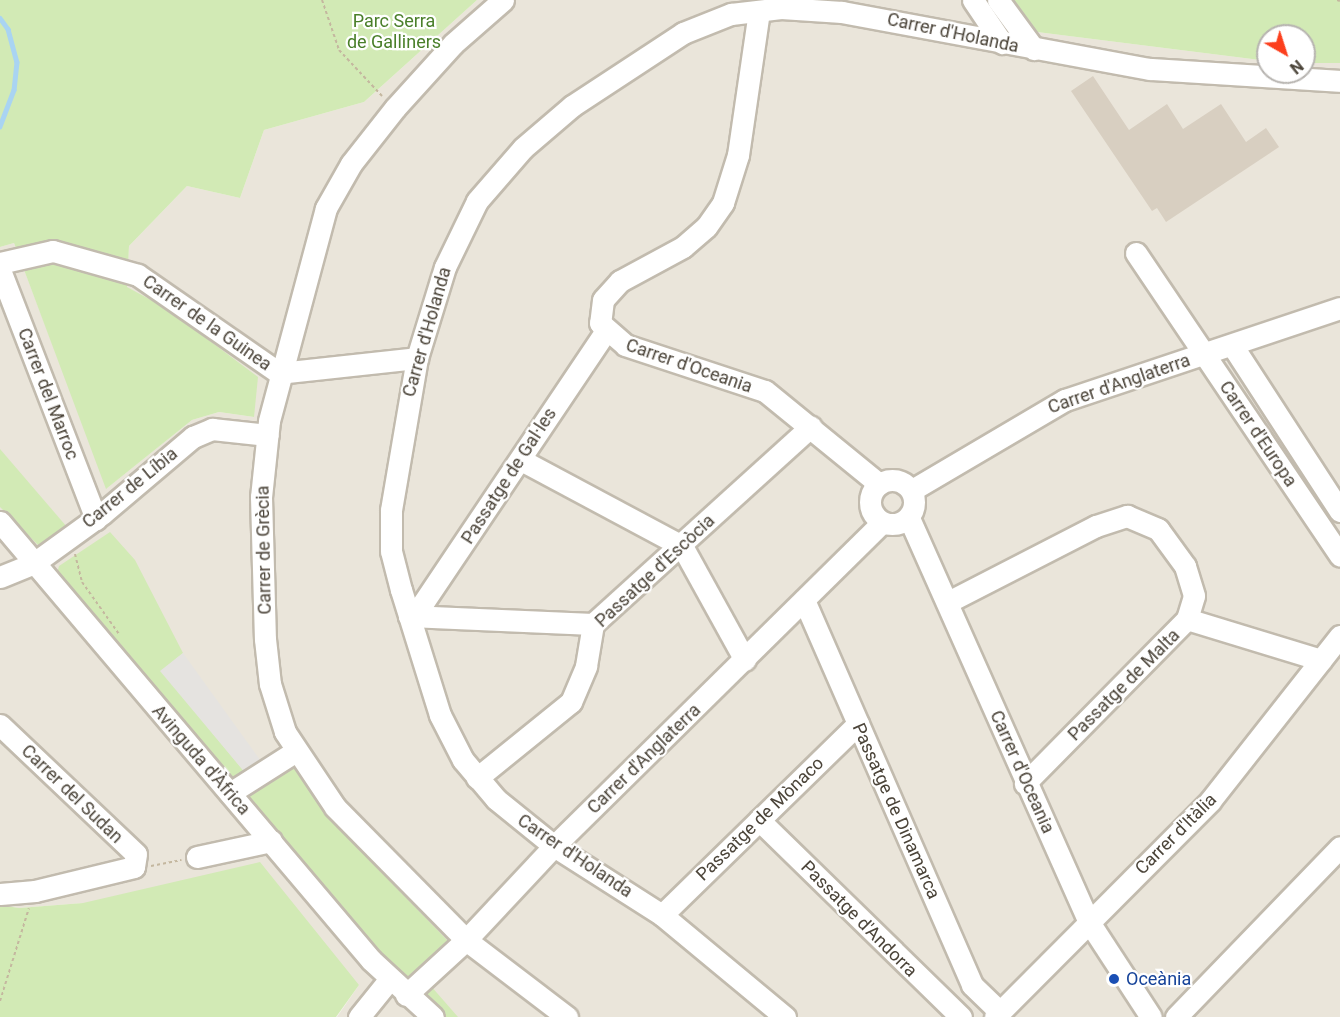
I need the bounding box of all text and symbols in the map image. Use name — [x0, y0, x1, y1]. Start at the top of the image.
street label: Carrer d'Holanda — [885, 8, 1021, 58]
park label: Parc Serra de Galliners — [347, 11, 441, 54]
north arrow — [1256, 24, 1316, 84]
text: N — [1286, 56, 1307, 78]
street label: Carrer d'Holanda — [398, 265, 456, 399]
street label: Carrer de la Guinea — [138, 270, 276, 376]
street label: Carrer del Marroc — [13, 325, 83, 463]
street label: Carrer d'Oceania — [623, 334, 755, 398]
street label: Carrer d'Anglaterra — [1045, 350, 1193, 418]
street label: Carrer d'Europa — [1215, 377, 1301, 491]
street label: Passatge de Gal·les — [457, 404, 561, 548]
street label: Carrer de Líbia — [78, 443, 182, 533]
street label: Carrer de Grècia — [252, 485, 276, 615]
street label: Passatge d'Escòcia — [591, 510, 719, 632]
street label: Passatge de Malta — [1064, 625, 1184, 745]
street label: Carrer d'Anglaterra — [583, 700, 705, 818]
street label: Avinguda d'Àfrica — [147, 701, 255, 819]
street label: Carrer d'Oceania — [985, 707, 1059, 837]
street label: Passatge de Dinamarca — [847, 720, 945, 902]
street label: Carrer del Sudan — [17, 740, 127, 848]
street label: Passatge de Mònaco — [692, 753, 828, 885]
street label: Carrer d'Itàlia — [1131, 789, 1221, 879]
street label: Carrer d'Holanda — [513, 810, 637, 902]
street label: Passatge d'Andorra — [796, 856, 922, 982]
place label: Oceània — [1126, 968, 1191, 990]
marker: Oceània — [1107, 972, 1121, 986]

